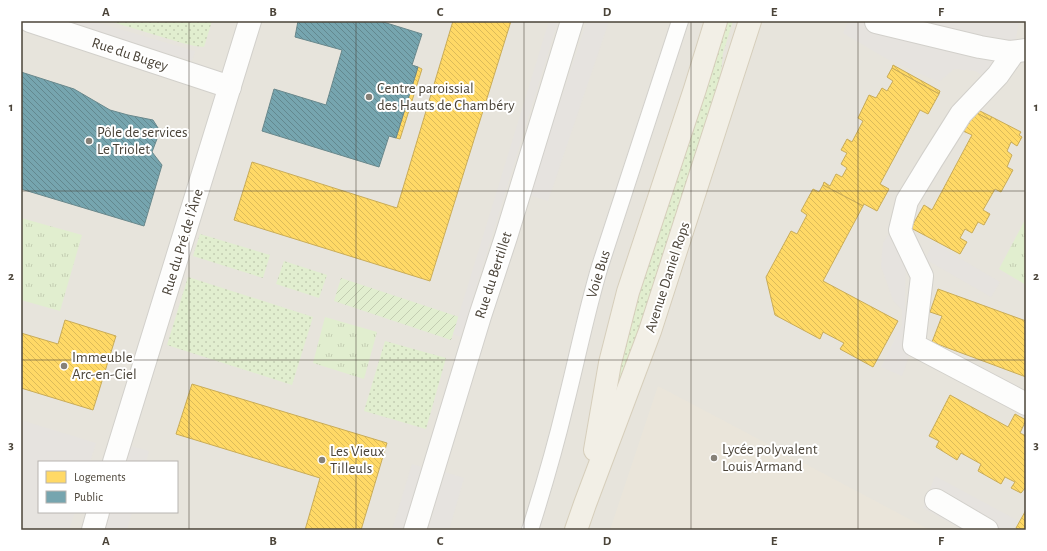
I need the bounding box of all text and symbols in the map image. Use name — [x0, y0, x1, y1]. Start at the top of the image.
text: A — [102, 6, 110, 19]
text: B — [269, 6, 277, 19]
text: C — [437, 6, 444, 19]
text: D — [603, 6, 612, 19]
text: E — [771, 6, 778, 19]
text: F — [938, 6, 945, 19]
street label: Rue du Bugey — [90, 35, 170, 74]
place label: Centre paroissial des Hauts de Chambéry — [377, 81, 515, 113]
marker: Centre paroissial des Hauts de Chambéry — [364, 92, 374, 102]
text: 1 — [9, 101, 13, 114]
text: 1 — [1034, 101, 1038, 114]
place label: Pôle de services Le Triolet — [97, 125, 188, 157]
marker: Pôle de services Le Triolet — [84, 136, 94, 146]
street label: Rue du Pré de l'Âne — [158, 187, 206, 297]
street label: Avenue Daniel Rops — [642, 220, 692, 334]
street label: Rue du Bertillet — [472, 230, 515, 320]
street label: Voie Bus — [584, 248, 613, 300]
text: 2 — [8, 270, 14, 283]
text: 2 — [1033, 270, 1039, 283]
place label: Immeuble Arc-en-Ciel — [72, 350, 137, 382]
marker: Immeuble Arc-en-Ciel — [59, 361, 69, 371]
text: 3 — [8, 439, 14, 452]
text: 3 — [1033, 439, 1039, 452]
place label: Lycée polyvalent Louis Armand — [722, 442, 818, 474]
place label: Les Vieux Tilleuls — [330, 444, 385, 476]
marker: Lycée polyvalent Louis Armand — [709, 453, 719, 463]
marker: Les Vieux Tilleuls — [317, 455, 327, 465]
legend — [38, 461, 178, 513]
text: Logements — [74, 471, 126, 483]
text: Public — [74, 491, 103, 503]
text: A — [102, 535, 110, 548]
text: B — [269, 535, 277, 548]
text: C — [437, 535, 444, 548]
text: D — [603, 535, 612, 548]
text: E — [771, 535, 778, 548]
text: F — [938, 535, 945, 548]

